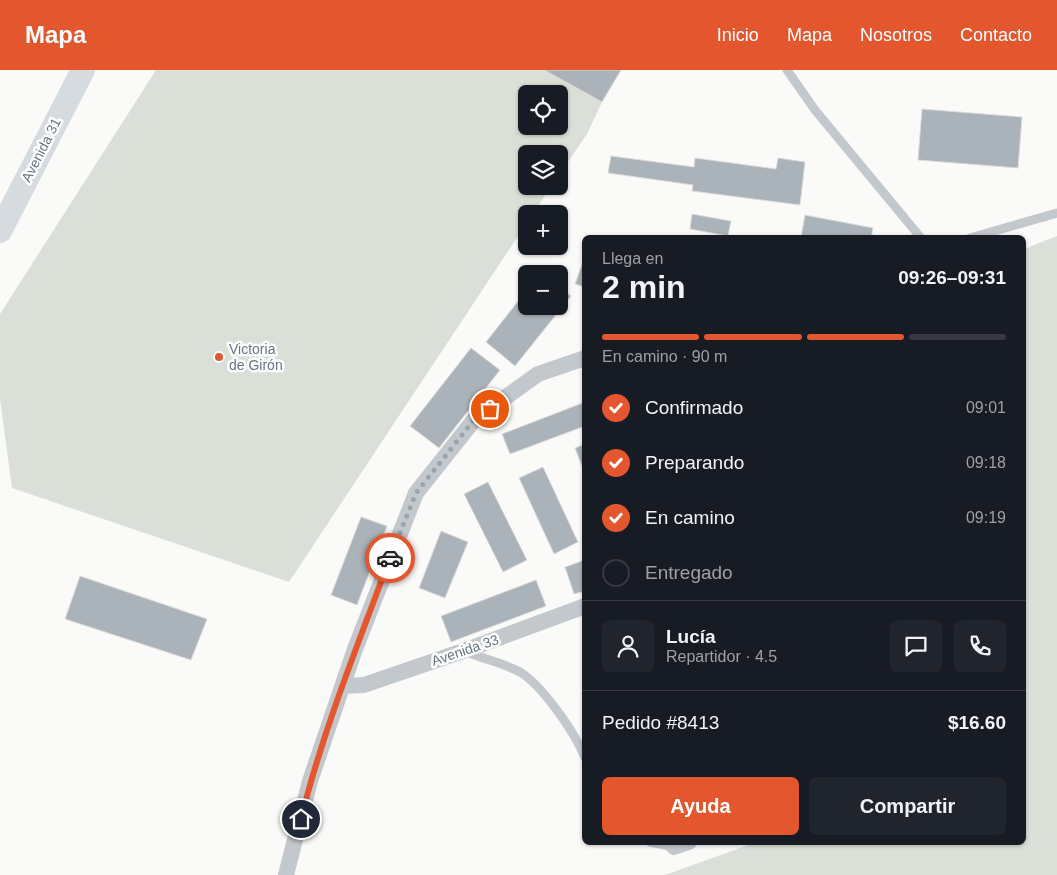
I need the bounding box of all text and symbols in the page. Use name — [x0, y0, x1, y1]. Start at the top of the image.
text: Mapa — [25, 21, 86, 48]
text: Inicio — [717, 25, 759, 45]
text: Mapa — [787, 25, 832, 45]
text: Nosotros — [860, 25, 932, 45]
text: Contacto — [960, 25, 1032, 45]
map controls — [518, 85, 568, 315]
button: locate — [518, 85, 568, 135]
street label: Avenida 31 — [18, 115, 64, 185]
button: layers — [518, 145, 568, 195]
button: + — [518, 205, 568, 255]
text: Llega en — [602, 250, 663, 267]
button: − — [518, 265, 568, 315]
text: 09:26–09:31 — [898, 267, 1006, 288]
text: 2 min — [602, 269, 686, 305]
place label: Victoria de Girón — [229, 341, 283, 373]
text: En camino · 90 m — [602, 348, 727, 365]
marker: Victoria de Girón — [213, 351, 225, 363]
pin — [469, 388, 511, 430]
icon: check — [602, 394, 630, 422]
icon: bag — [476, 395, 504, 423]
text: Confirmado — [645, 397, 743, 418]
text: 09:01 — [966, 399, 1006, 416]
icon: check — [602, 449, 630, 477]
text: Preparando — [645, 452, 744, 473]
text: 09:18 — [966, 454, 1006, 471]
icon: check — [602, 504, 630, 532]
text: En camino — [645, 507, 735, 528]
text: 09:19 — [966, 509, 1006, 526]
courier — [365, 533, 415, 583]
icon: car — [376, 544, 404, 572]
text: Entregado — [645, 562, 733, 583]
button: person — [602, 620, 654, 672]
button: chat — [890, 620, 942, 672]
button: phone — [954, 620, 1006, 672]
text: Lucía — [666, 626, 716, 647]
street label: Avenida 33 — [429, 631, 501, 669]
text: Repartidor · 4.5 — [666, 648, 777, 665]
text: Pedido #8413 — [602, 712, 719, 733]
text: $16.60 — [948, 712, 1006, 733]
button: Ayuda — [602, 777, 799, 835]
button: Compartir — [809, 777, 1006, 835]
pin — [280, 798, 322, 840]
icon: home — [287, 805, 315, 833]

